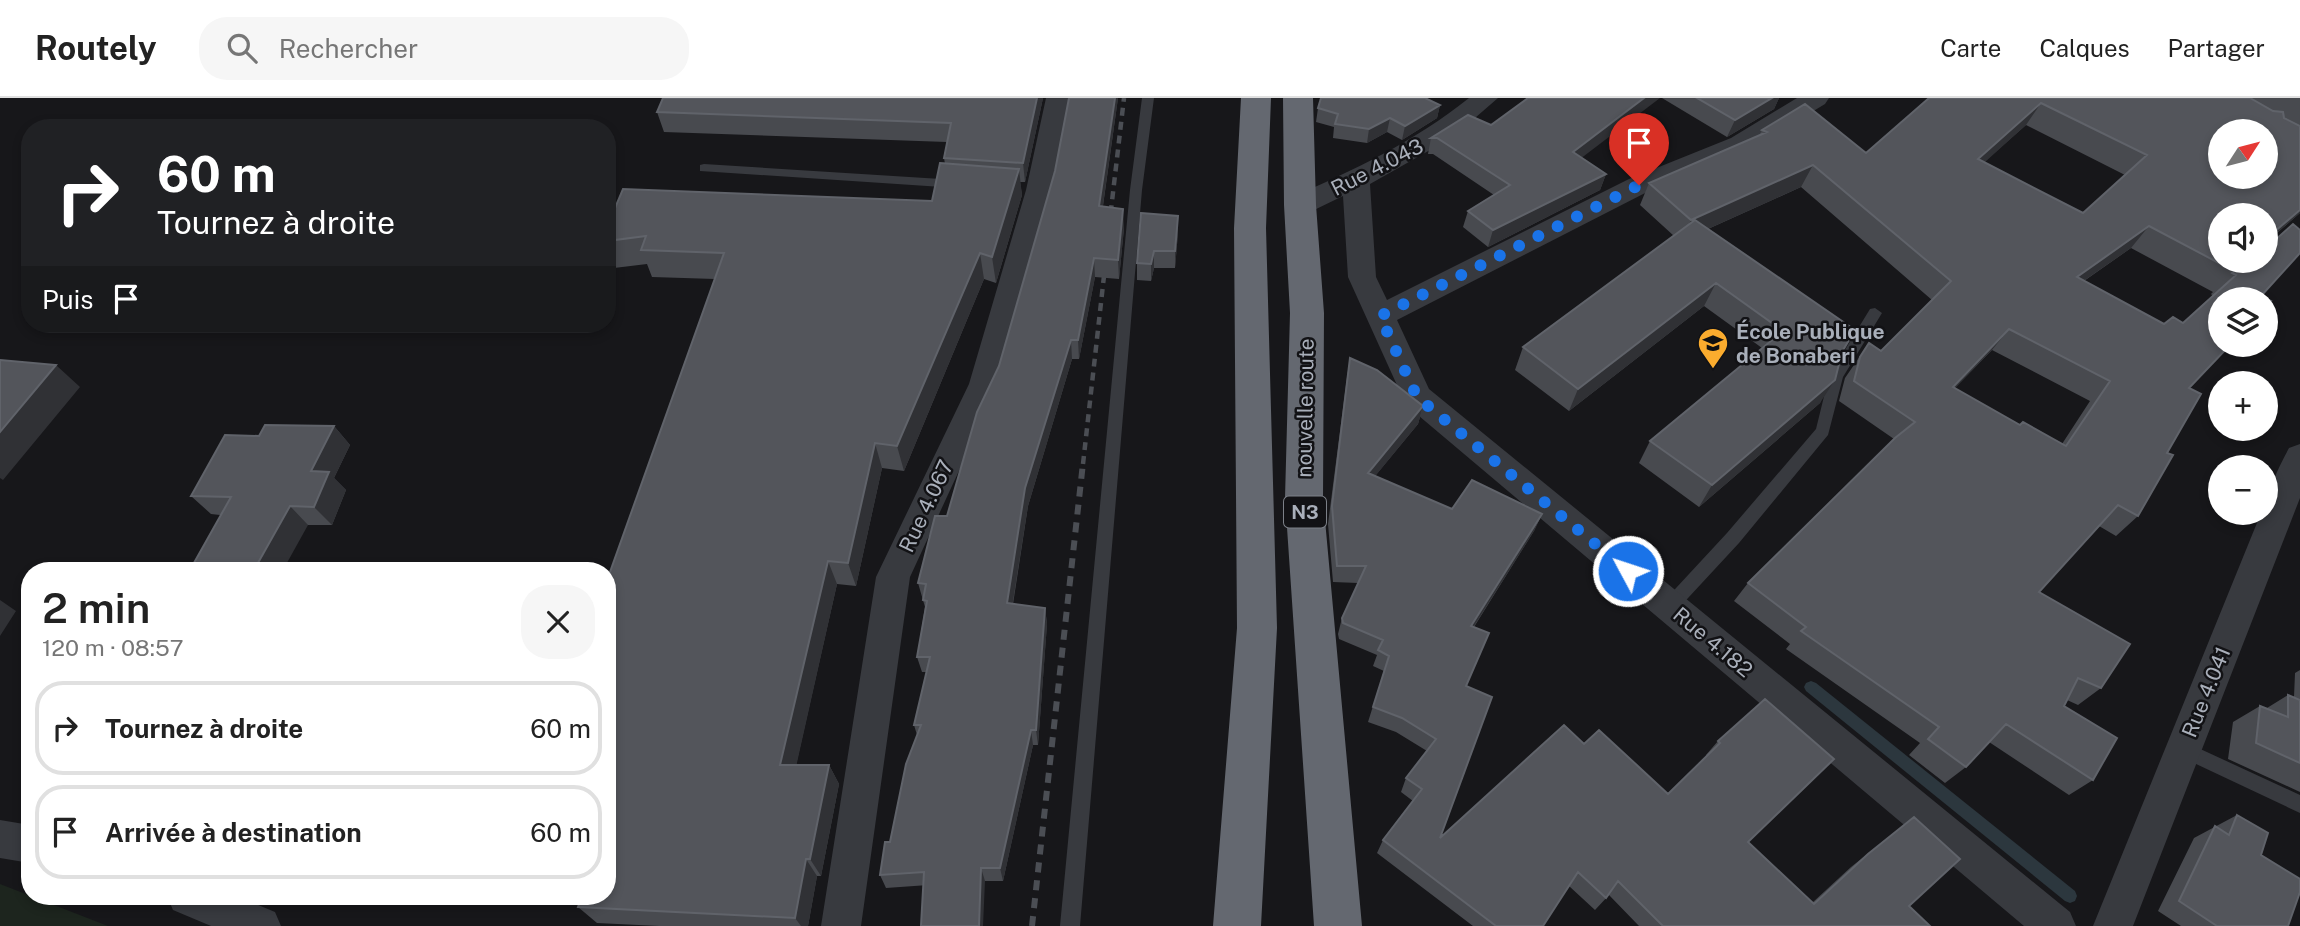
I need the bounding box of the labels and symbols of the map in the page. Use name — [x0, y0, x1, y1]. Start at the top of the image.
pin — [1609, 113, 1669, 185]
north arrow — [2208, 119, 2278, 189]
street label: Rue 4.043 — [1327, 133, 1427, 201]
place label: École Publique de Bonaberi — [1736, 319, 1885, 368]
school or university icon: École Publique de Bonaberi — [1696, 326, 1730, 370]
street label: nouvelle route — [1291, 338, 1319, 478]
street label: Rue 4.067 — [894, 456, 958, 556]
road number: N3 — [1284, 496, 1326, 528]
position arrow — [1591, 534, 1665, 608]
street label: Rue 4.182 — [1668, 602, 1758, 682]
street label: Rue 4.041 — [2177, 643, 2235, 741]

